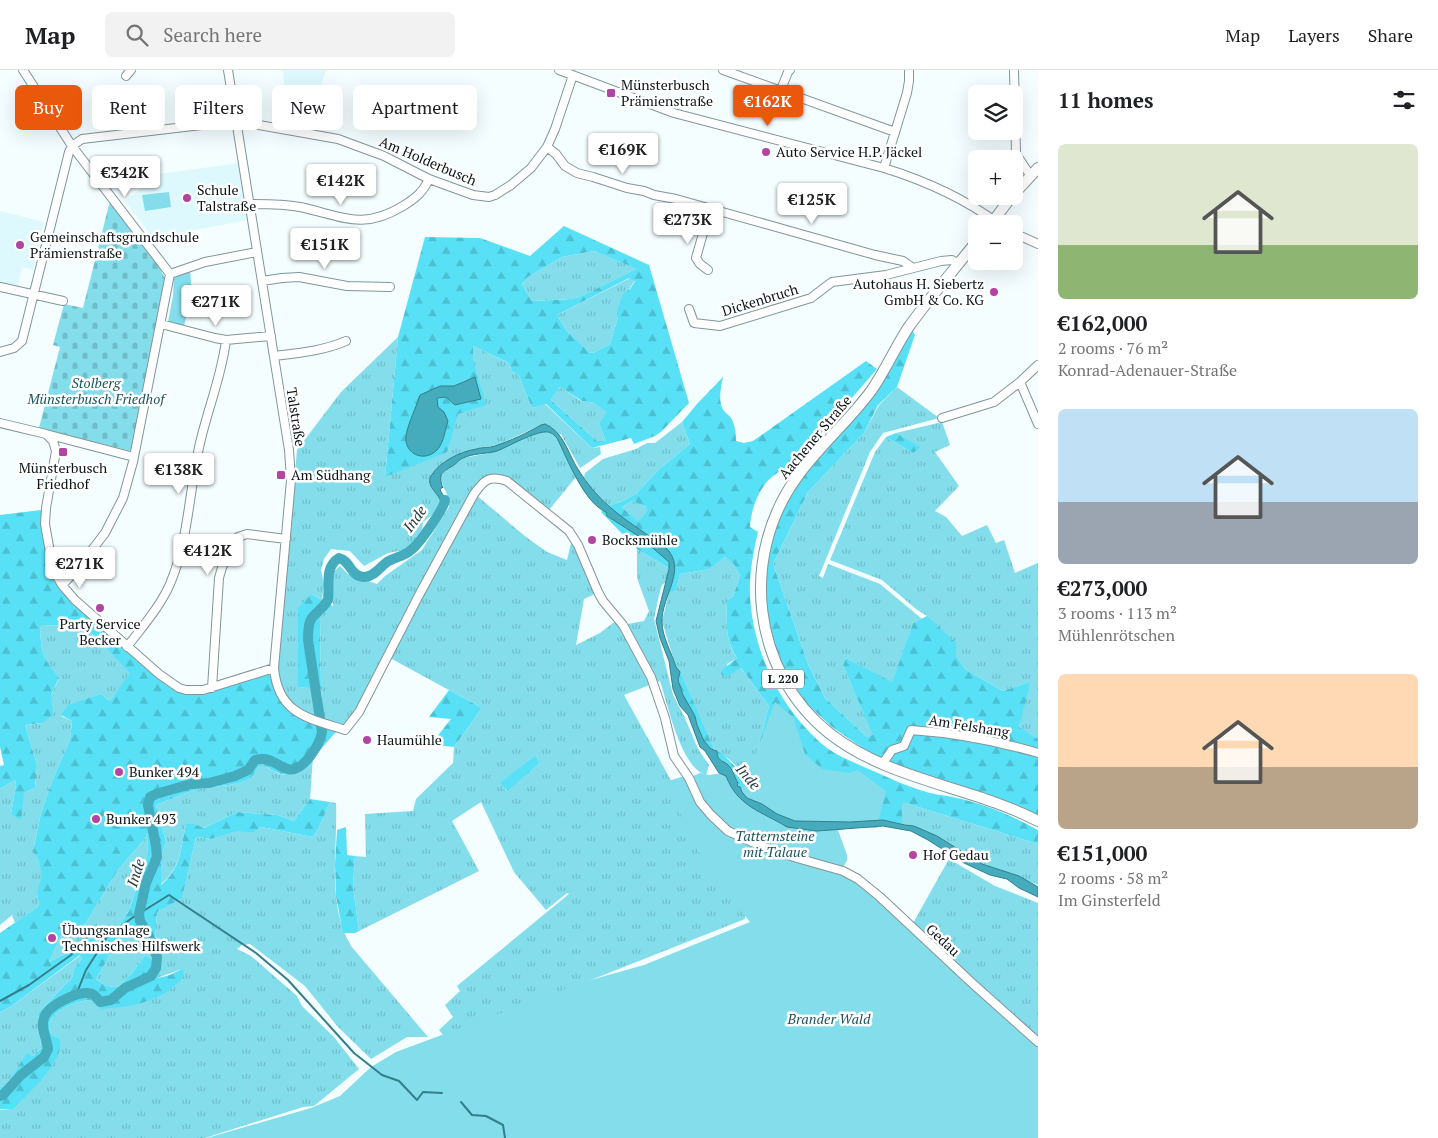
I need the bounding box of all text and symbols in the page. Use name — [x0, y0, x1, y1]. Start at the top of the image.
search box — [105, 12, 455, 57]
text: Map — [25, 19, 75, 51]
icon: search — [123, 21, 151, 49]
text: Search here — [163, 22, 262, 47]
text: Map — [1225, 23, 1260, 47]
text: Layers — [1288, 23, 1340, 47]
text: Share — [1368, 23, 1413, 47]
place label: Münsterbusch Prämienstraße — [621, 75, 713, 110]
chip: Buy — [15, 85, 82, 130]
chip: Rent — [92, 85, 165, 130]
chip: Filters — [175, 85, 262, 130]
chip: New — [272, 85, 343, 130]
chip: Apartment — [353, 85, 477, 130]
pin: €162K — [733, 85, 803, 127]
map controls — [968, 85, 1023, 270]
button: layers — [968, 85, 1023, 140]
text: 11 homes — [1058, 86, 1154, 114]
icon: filters — [1390, 86, 1418, 114]
marker: Münsterbusch Prämienstraße — [605, 87, 617, 99]
text: €162K — [744, 90, 792, 112]
street label: Am Holderbusch — [377, 132, 480, 190]
pin: €169K — [588, 132, 658, 175]
text: €169K — [599, 138, 647, 160]
place label: Auto Service H.P. Jäckel — [776, 142, 922, 161]
marker: Auto Service H.P. Jäckel — [760, 146, 772, 158]
button: + — [968, 150, 1023, 205]
pin: €342K — [90, 156, 160, 198]
text: €342K — [101, 161, 149, 183]
pin: €142K — [306, 164, 376, 206]
text: €142K — [317, 169, 365, 191]
icon: home — [1193, 177, 1283, 267]
place label: Schule Talstraße — [197, 180, 256, 215]
pin: €125K — [777, 182, 847, 225]
text: €125K — [788, 188, 836, 210]
marker: Schule Talstraße — [181, 192, 193, 204]
pin: €273K — [653, 202, 723, 245]
text: €273K — [664, 208, 712, 230]
button: − — [968, 215, 1023, 270]
place label: Gemeinschaftsgrundschule Prämienstraße — [30, 227, 199, 262]
pin: €151K — [290, 228, 360, 270]
text: €151K — [301, 233, 349, 255]
marker: Gemeinschaftsgrundschule Prämienstraße — [14, 239, 26, 251]
place label: Autohaus H. Siebertz GmbH & Co. KG — [853, 274, 984, 309]
street label: Dickenbruch — [719, 279, 800, 320]
pin: €271K — [181, 284, 251, 327]
marker: Autohaus H. Siebertz GmbH & Co. KG — [988, 286, 1000, 298]
text: €271K — [192, 290, 240, 312]
text: €162,000 — [1058, 309, 1147, 337]
text: 2 rooms · 76 m² — [1058, 337, 1168, 359]
text: Konrad-Adenauer-Straße — [1058, 359, 1237, 381]
park label: Stolberg Münsterbusch Friedhof — [27, 373, 167, 408]
street label: Talstraße — [282, 386, 311, 448]
street label: Aachener Straße — [774, 391, 855, 482]
icon: home — [1193, 442, 1283, 532]
marker: Münsterbusch Friedhof — [57, 446, 69, 458]
pin: €138K — [144, 452, 214, 495]
place label: Münsterbusch Friedhof — [19, 458, 107, 493]
text: €138K — [155, 458, 203, 480]
place label: Am Südhang — [291, 465, 371, 484]
marker: Am Südhang — [275, 469, 287, 481]
water label: Inde — [397, 501, 431, 537]
place label: Bocksmühle — [602, 530, 678, 549]
pin: €412K — [173, 534, 243, 576]
marker: Bocksmühle — [586, 534, 598, 546]
text: €412K — [184, 539, 232, 561]
pin: €271K — [45, 546, 115, 589]
text: €271K — [56, 552, 104, 574]
text: €273,000 — [1058, 574, 1147, 602]
marker: Party Service Becker — [94, 602, 106, 614]
text: 3 rooms · 113 m² — [1058, 602, 1177, 624]
place label: Party Service Becker — [59, 614, 141, 649]
text: Mühlenrötschen — [1058, 624, 1175, 646]
road number: L 220 — [762, 670, 804, 688]
icon: home — [1193, 707, 1283, 797]
street label: Am Felshang — [928, 710, 1011, 741]
place label: Haumühle — [377, 730, 442, 749]
marker: Haumühle — [361, 734, 373, 746]
water label: Inde — [731, 758, 766, 794]
place label: Bunker 494 — [129, 762, 200, 781]
marker: Bunker 494 — [113, 766, 125, 778]
place label: Bunker 493 — [106, 809, 176, 828]
marker: Bunker 493 — [90, 813, 102, 825]
park label: Tatternsteine mit Talaue — [735, 826, 815, 861]
text: €151,000 — [1058, 839, 1147, 867]
place label: Hof Gedau — [923, 845, 989, 864]
marker: Hof Gedau — [907, 849, 919, 861]
water label: Inde — [121, 856, 149, 890]
text: 2 rooms · 58 m² — [1058, 867, 1168, 889]
text: Im Ginsterfeld — [1058, 889, 1161, 911]
street label: Gedau — [922, 919, 964, 960]
place label: Übungsanlage Technisches Hilfswerk — [62, 920, 201, 955]
marker: Übungsanlage Technisches Hilfswerk — [46, 932, 58, 944]
park label: Brander Wald — [787, 1009, 871, 1028]

